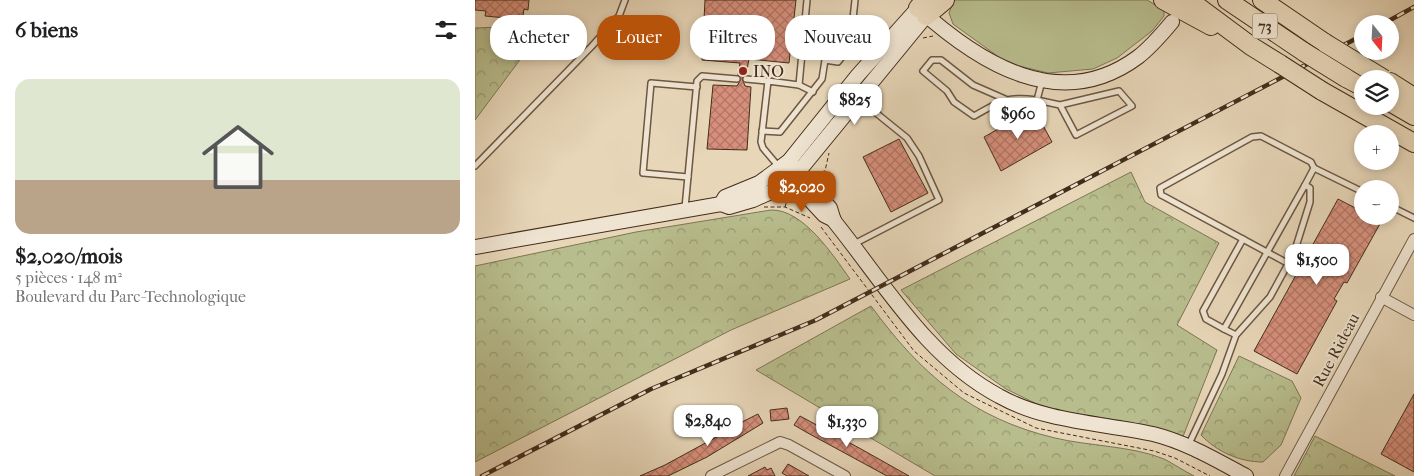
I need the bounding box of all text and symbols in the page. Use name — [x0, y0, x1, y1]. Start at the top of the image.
road number: 73 — [1253, 14, 1277, 38]
chip: Acheter — [490, 15, 587, 60]
chip: Louer — [597, 15, 680, 60]
chip: Filtres — [690, 15, 775, 60]
chip: Nouveau — [785, 15, 890, 60]
north arrow — [1354, 15, 1399, 60]
map controls — [1354, 15, 1399, 225]
icon: filters — [432, 16, 460, 44]
text: 6 biens — [15, 18, 78, 42]
place label: INO — [753, 62, 784, 81]
marker: INO — [737, 65, 749, 77]
button: layers — [1354, 70, 1399, 115]
pin: $825 — [825, 84, 885, 126]
text: $825 — [839, 90, 871, 109]
pin: $960 — [988, 98, 1048, 140]
text: $960 — [1001, 104, 1035, 123]
icon: home — [193, 112, 283, 202]
button: + — [1354, 125, 1399, 170]
pin: $2,020 — [761, 170, 843, 213]
text: $2,020 — [779, 177, 825, 196]
button: − — [1354, 180, 1399, 225]
text: $2,020/mois — [15, 244, 123, 268]
pin: $1,500 — [1276, 244, 1358, 286]
text: $1,500 — [1296, 250, 1338, 269]
text: 5 pièces · 148 m² — [15, 268, 122, 287]
text: Boulevard du Parc-Technologique — [15, 287, 246, 306]
street label: Rue Rideau — [1309, 310, 1363, 390]
pin: $2,840 — [667, 404, 749, 447]
pin: $1,330 — [806, 406, 888, 448]
text: $2,840 — [685, 411, 731, 430]
text: $1,330 — [827, 412, 867, 431]

